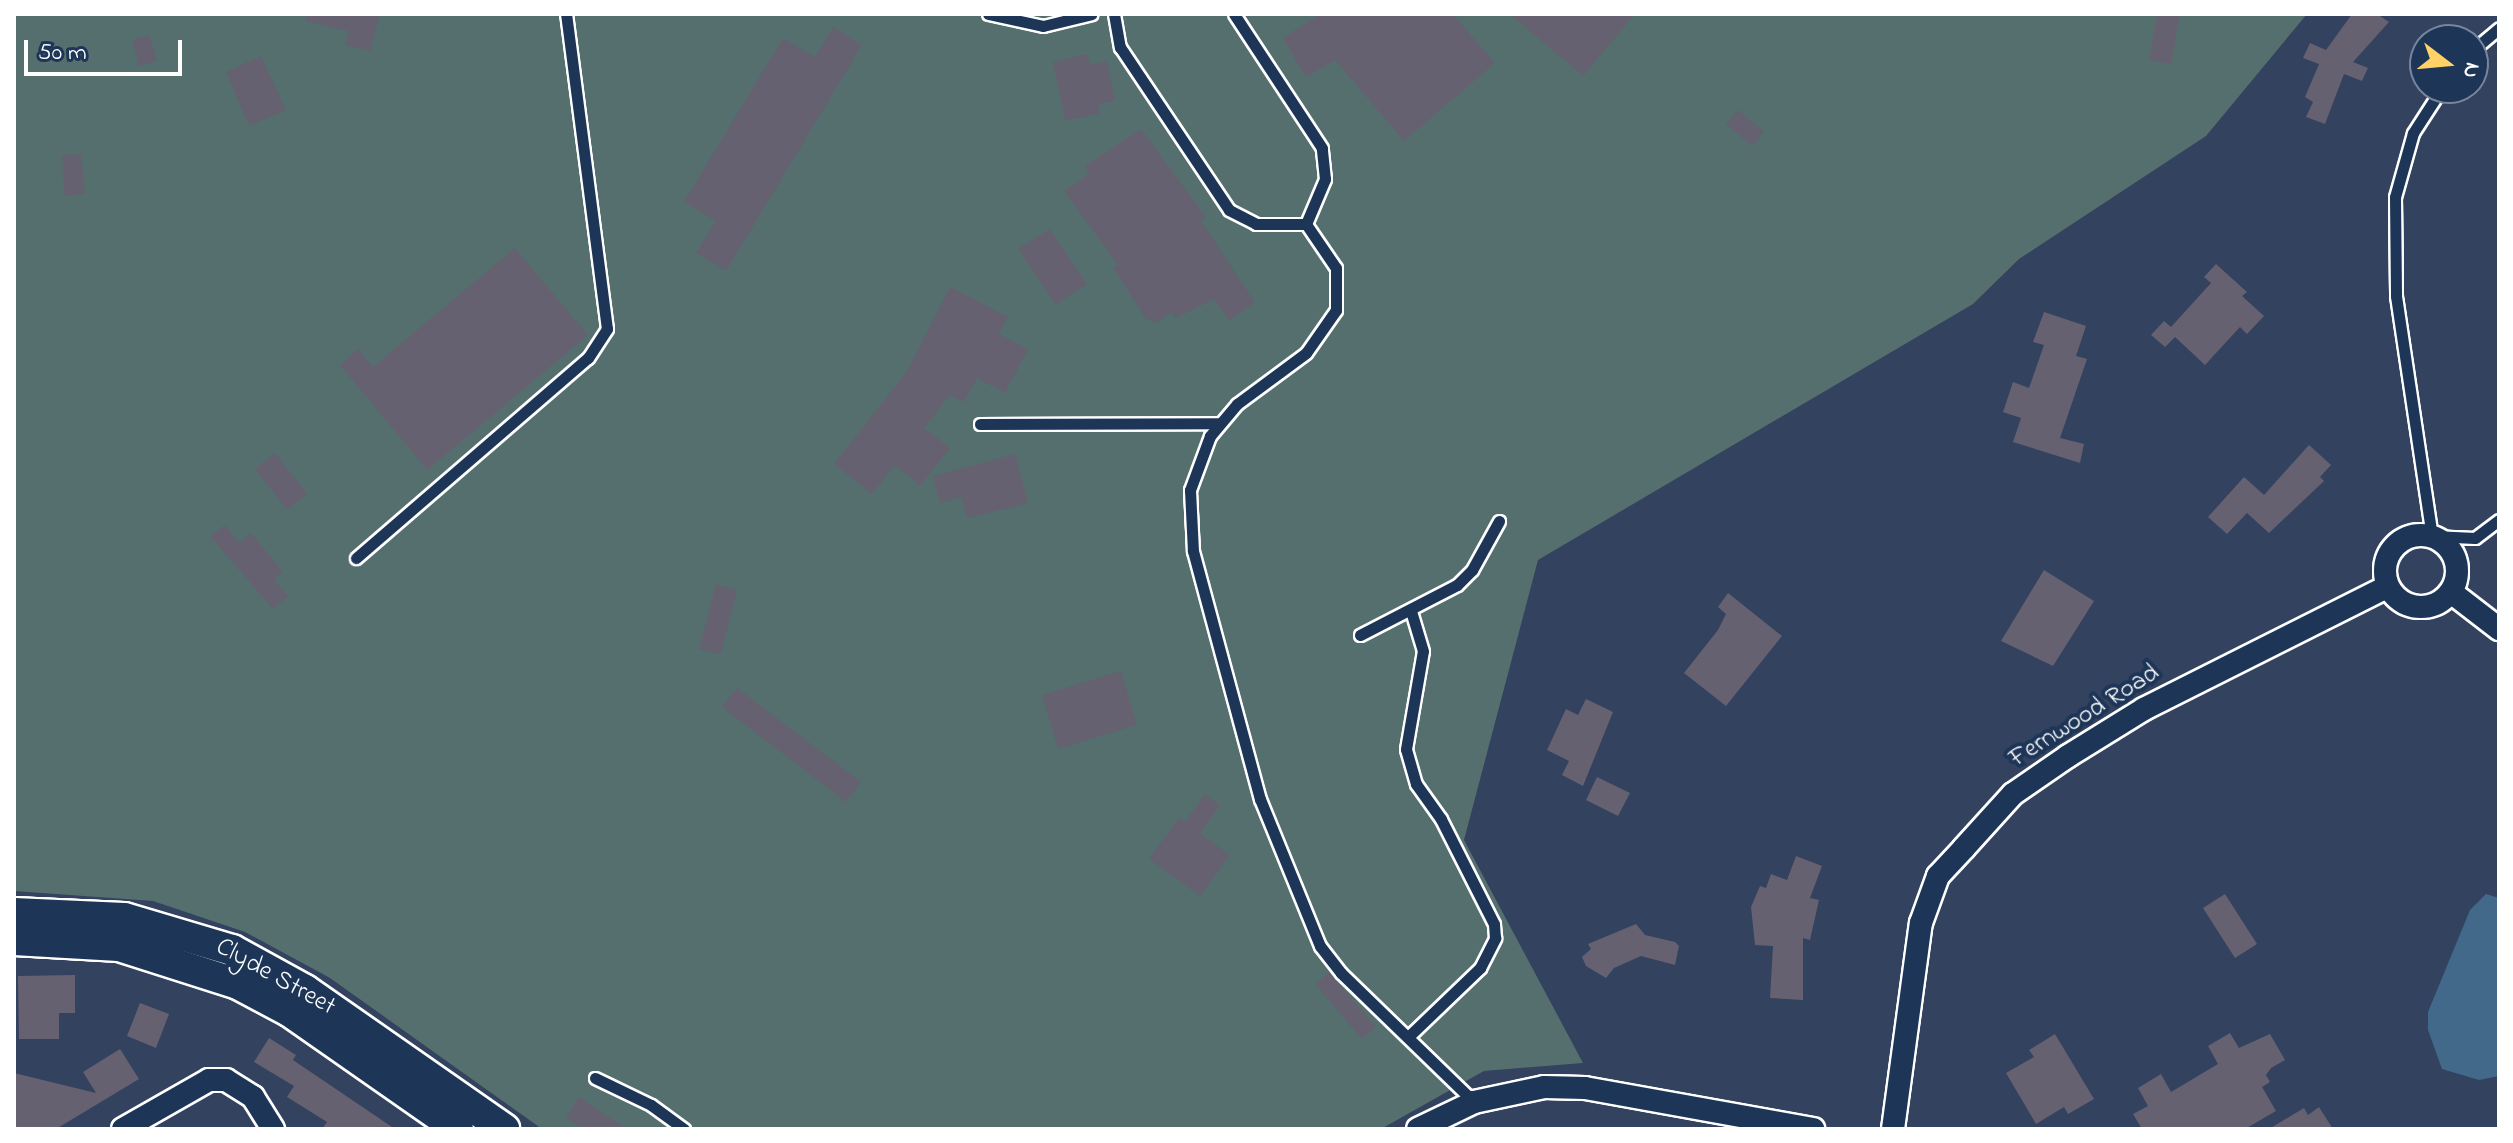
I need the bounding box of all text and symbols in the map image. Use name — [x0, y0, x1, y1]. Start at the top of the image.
scale bar — [28, 24, 186, 74]
north arrow — [2409, 24, 2489, 104]
text: 50 m — [38, 36, 87, 71]
text: N — [2453, 59, 2488, 82]
street label: Fernwood Road — [2004, 658, 2166, 776]
street label: Clyde Street — [210, 932, 340, 1024]

